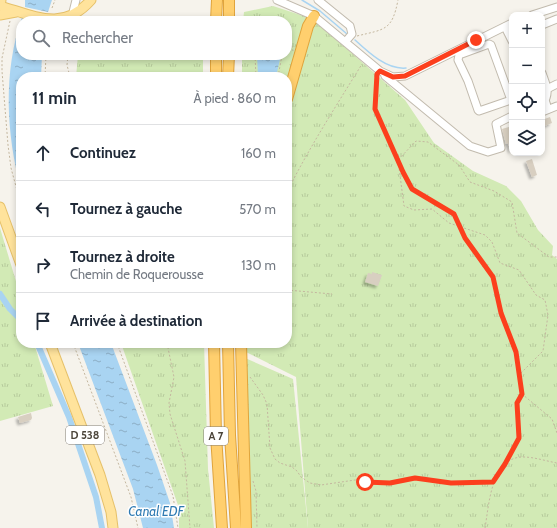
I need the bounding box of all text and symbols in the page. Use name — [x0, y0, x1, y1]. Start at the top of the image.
map controls — [509, 12, 545, 156]
button: + — [509, 12, 545, 48]
search box — [16, 16, 292, 60]
icon: search — [30, 27, 52, 49]
text: Rechercher — [62, 29, 133, 47]
route end — [467, 31, 485, 49]
button: − — [509, 48, 545, 84]
button: locate — [509, 84, 545, 120]
text: 11 min — [32, 88, 77, 108]
text: À pied · 860 m — [194, 90, 276, 106]
button: layers — [509, 120, 545, 156]
icon: ahead — [32, 142, 54, 164]
text: Continuez — [70, 144, 136, 162]
text: 160 m — [241, 145, 276, 161]
icon: left — [32, 198, 54, 220]
text: Tournez à gauche — [70, 200, 182, 218]
text: 570 m — [239, 201, 276, 217]
text: Tournez à droite — [70, 248, 175, 266]
icon: right — [32, 254, 54, 276]
text: 130 m — [241, 257, 276, 273]
text: Chemin de Roquerousse — [70, 266, 204, 282]
icon: arrive — [32, 310, 54, 332]
text: Arrivée à destination — [70, 312, 202, 330]
road number: D 538 — [66, 426, 104, 444]
road number: A 7 — [204, 427, 228, 445]
route start — [356, 473, 374, 491]
water label: Canal EDF — [128, 503, 184, 519]

